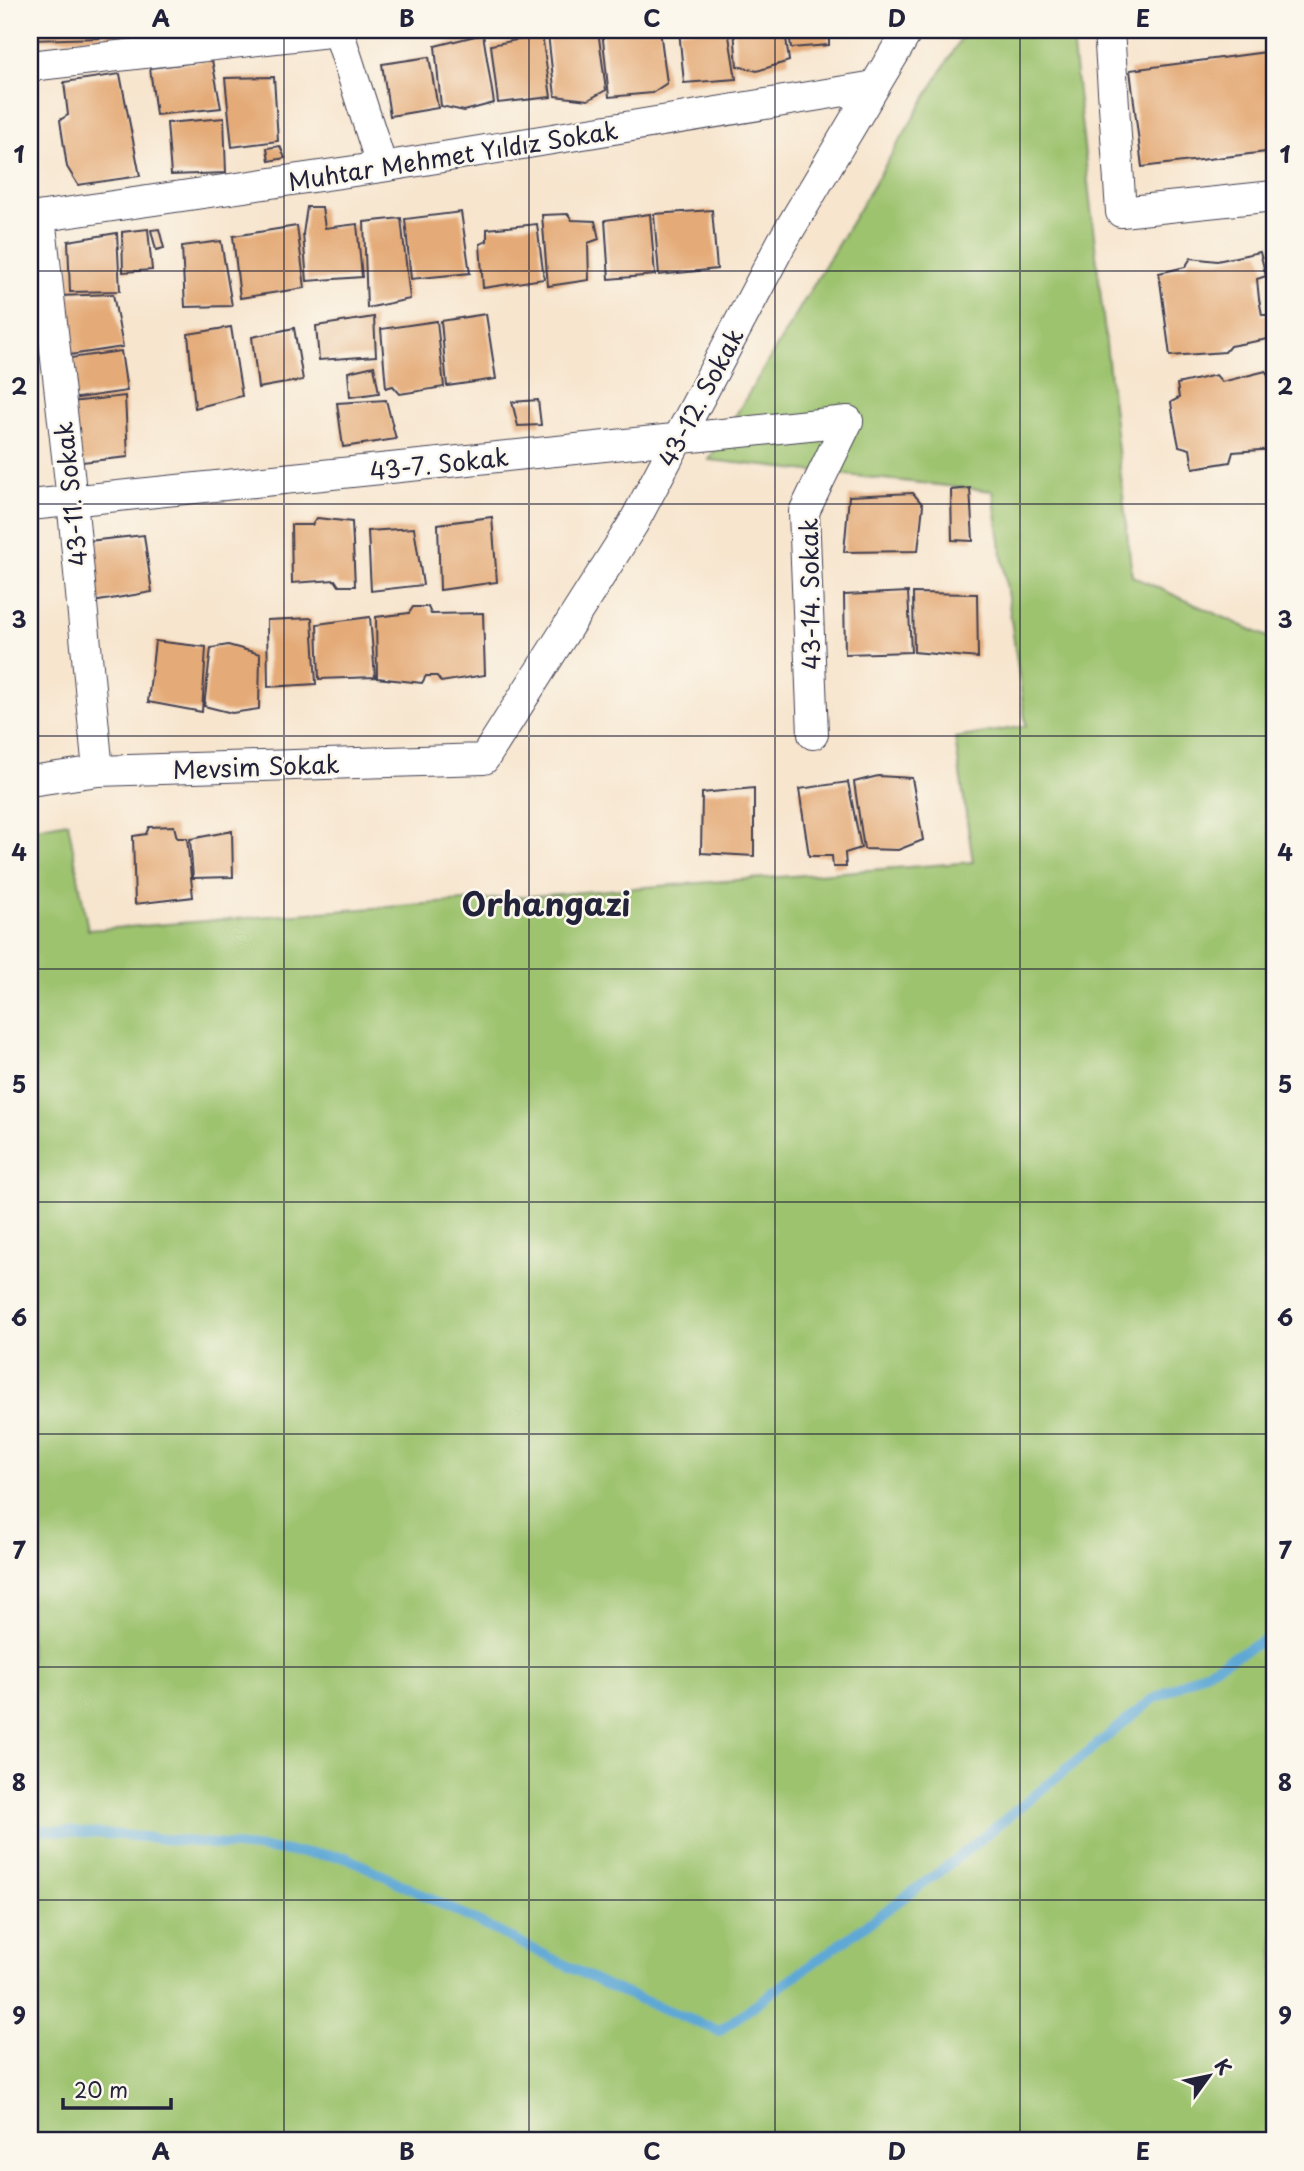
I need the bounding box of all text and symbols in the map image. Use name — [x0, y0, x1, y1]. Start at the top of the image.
text: A — [152, 0, 170, 35]
text: B — [399, 0, 415, 35]
text: C — [643, 0, 661, 35]
text: D — [888, 0, 906, 35]
text: E — [1136, 0, 1150, 35]
street label: Muhtar Mehmet Yıldız Sokak — [286, 111, 621, 199]
text: 1 — [14, 136, 25, 171]
text: 1 — [1280, 136, 1291, 171]
street label: 43-12. Sokak — [648, 321, 752, 473]
text: 2 — [11, 368, 27, 403]
text: 2 — [1277, 368, 1293, 403]
street label: 43-11. Sokak — [44, 420, 95, 568]
street label: 43-7. Sokak — [368, 438, 511, 488]
street label: 43-14. Sokak — [790, 517, 828, 670]
text: 3 — [11, 601, 27, 636]
text: 3 — [1277, 601, 1293, 636]
street label: Mevsim Sokak — [172, 745, 340, 787]
text: 4 — [11, 834, 27, 869]
text: 4 — [1277, 834, 1293, 869]
district label: Orhangazi — [462, 879, 630, 927]
text: 5 — [12, 1066, 26, 1101]
text: 5 — [1278, 1066, 1292, 1101]
text: 6 — [11, 1299, 27, 1334]
text: 6 — [1277, 1299, 1293, 1334]
text: 7 — [12, 1532, 26, 1567]
text: 7 — [1278, 1532, 1292, 1567]
text: 8 — [12, 1764, 26, 1799]
text: 8 — [1278, 1764, 1292, 1799]
text: 9 — [12, 1997, 26, 2032]
text: 9 — [1278, 1997, 1292, 2032]
north arrow — [1174, 2042, 1244, 2112]
text: K — [1209, 2053, 1240, 2080]
scale bar — [63, 2066, 172, 2110]
text: 20 m — [74, 2073, 128, 2105]
text: A — [152, 2133, 170, 2168]
text: B — [399, 2133, 415, 2168]
text: C — [643, 2133, 661, 2168]
text: D — [888, 2133, 906, 2168]
text: E — [1136, 2133, 1150, 2168]

